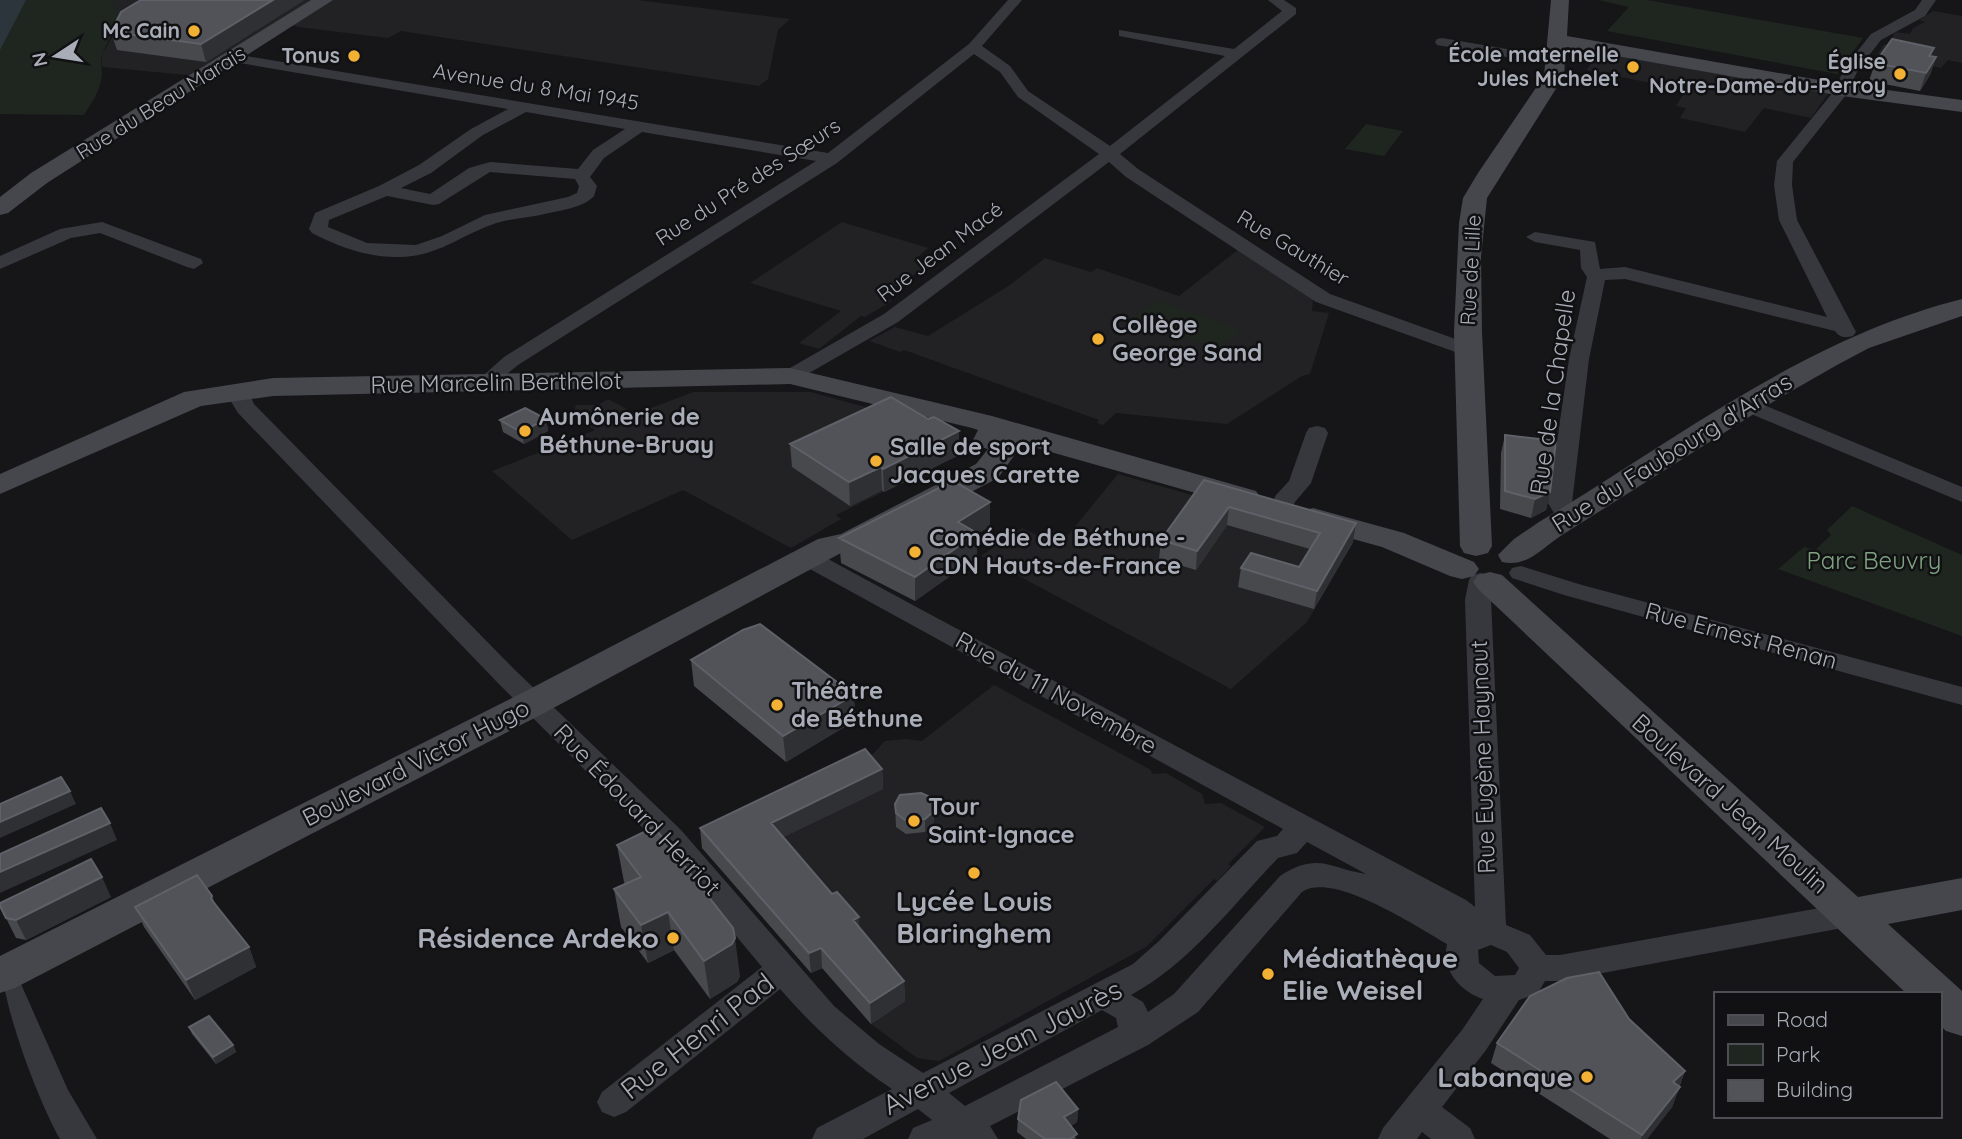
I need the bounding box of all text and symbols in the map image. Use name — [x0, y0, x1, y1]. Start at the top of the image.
place label: Mc Cain — [102, 17, 180, 43]
north arrow — [21, 21, 91, 91]
marker: Mc Cain — [186, 23, 202, 39]
street label: Rue du Beau Marais — [71, 39, 250, 165]
place label: École maternelle Jules Michelet — [1448, 41, 1619, 91]
place label: Tonus — [281, 42, 340, 68]
marker: Tonus — [346, 48, 362, 64]
place label: Église Notre-Dame-du-Perroy — [1649, 48, 1886, 98]
text: N — [26, 50, 53, 69]
street label: Avenue du 8 Mai 1945 — [431, 57, 641, 115]
marker: École maternelle Jules Michelet — [1625, 59, 1641, 75]
marker: Église Notre-Dame-du-Perroy — [1892, 66, 1908, 82]
street label: Rue du Pré des Sœurs — [650, 112, 845, 251]
street label: Rue Jean Macé — [871, 195, 1007, 307]
street label: Rue Gauthier — [1233, 203, 1354, 291]
street label: Rue de Lille — [1454, 214, 1486, 326]
street label: Rue de la Chapelle — [1523, 287, 1581, 497]
place label: Collège George Sand — [1112, 309, 1262, 367]
marker: Collège George Sand — [1090, 331, 1106, 347]
street label: Rue Marcelin Berthelot — [370, 365, 622, 399]
street label: Rue du Faubourg d'Arras — [1546, 366, 1797, 538]
place label: Aumônerie de Béthune-Bruay — [539, 401, 714, 459]
marker: Aumônerie de Béthune-Bruay — [517, 423, 533, 439]
place label: Salle de sport Jacques Carette — [890, 431, 1080, 489]
marker: Salle de sport Jacques Carette — [868, 453, 884, 469]
place label: Comédie de Béthune - CDN Hauts-de-France — [929, 522, 1185, 580]
marker: Comédie de Béthune - CDN Hauts-de-France — [907, 544, 923, 560]
park label: Parc Beuvry — [1807, 545, 1941, 575]
street label: Rue Ernest Renan — [1642, 595, 1841, 675]
street label: Rue du 11 Novembre — [950, 624, 1162, 760]
street label: Rue Eugène Haynaut — [1463, 640, 1501, 874]
place label: Théâtre de Béthune — [791, 675, 923, 733]
street label: Boulevard Victor Hugo — [297, 692, 534, 832]
marker: Théâtre de Béthune — [769, 697, 785, 713]
street label: Boulevard Jean Moulin — [1626, 707, 1835, 900]
street label: Rue Édouard Herriot — [548, 717, 727, 902]
place label: Tour Saint-Ignace — [928, 791, 1075, 849]
marker: Tour Saint-Ignace — [906, 813, 922, 829]
marker: Lycée Louis Blaringhem — [966, 865, 982, 881]
place label: Lycée Louis Blaringhem — [896, 883, 1052, 950]
place label: Résidence Ardeko — [417, 920, 659, 955]
marker: Résidence Ardeko — [665, 930, 681, 946]
place label: Médiathèque Elie Weisel — [1282, 940, 1458, 1007]
street label: Rue Henri Pad — [613, 965, 780, 1106]
marker: Médiathèque Elie Weisel — [1260, 966, 1276, 982]
street label: Avenue Jean Jaurès — [876, 971, 1127, 1122]
legend — [1714, 992, 1941, 1118]
text: Road — [1776, 1006, 1828, 1032]
text: Park — [1776, 1041, 1820, 1067]
place label: Labanque — [1437, 1059, 1573, 1094]
marker: Labanque — [1579, 1069, 1595, 1085]
text: Building — [1776, 1076, 1853, 1102]

